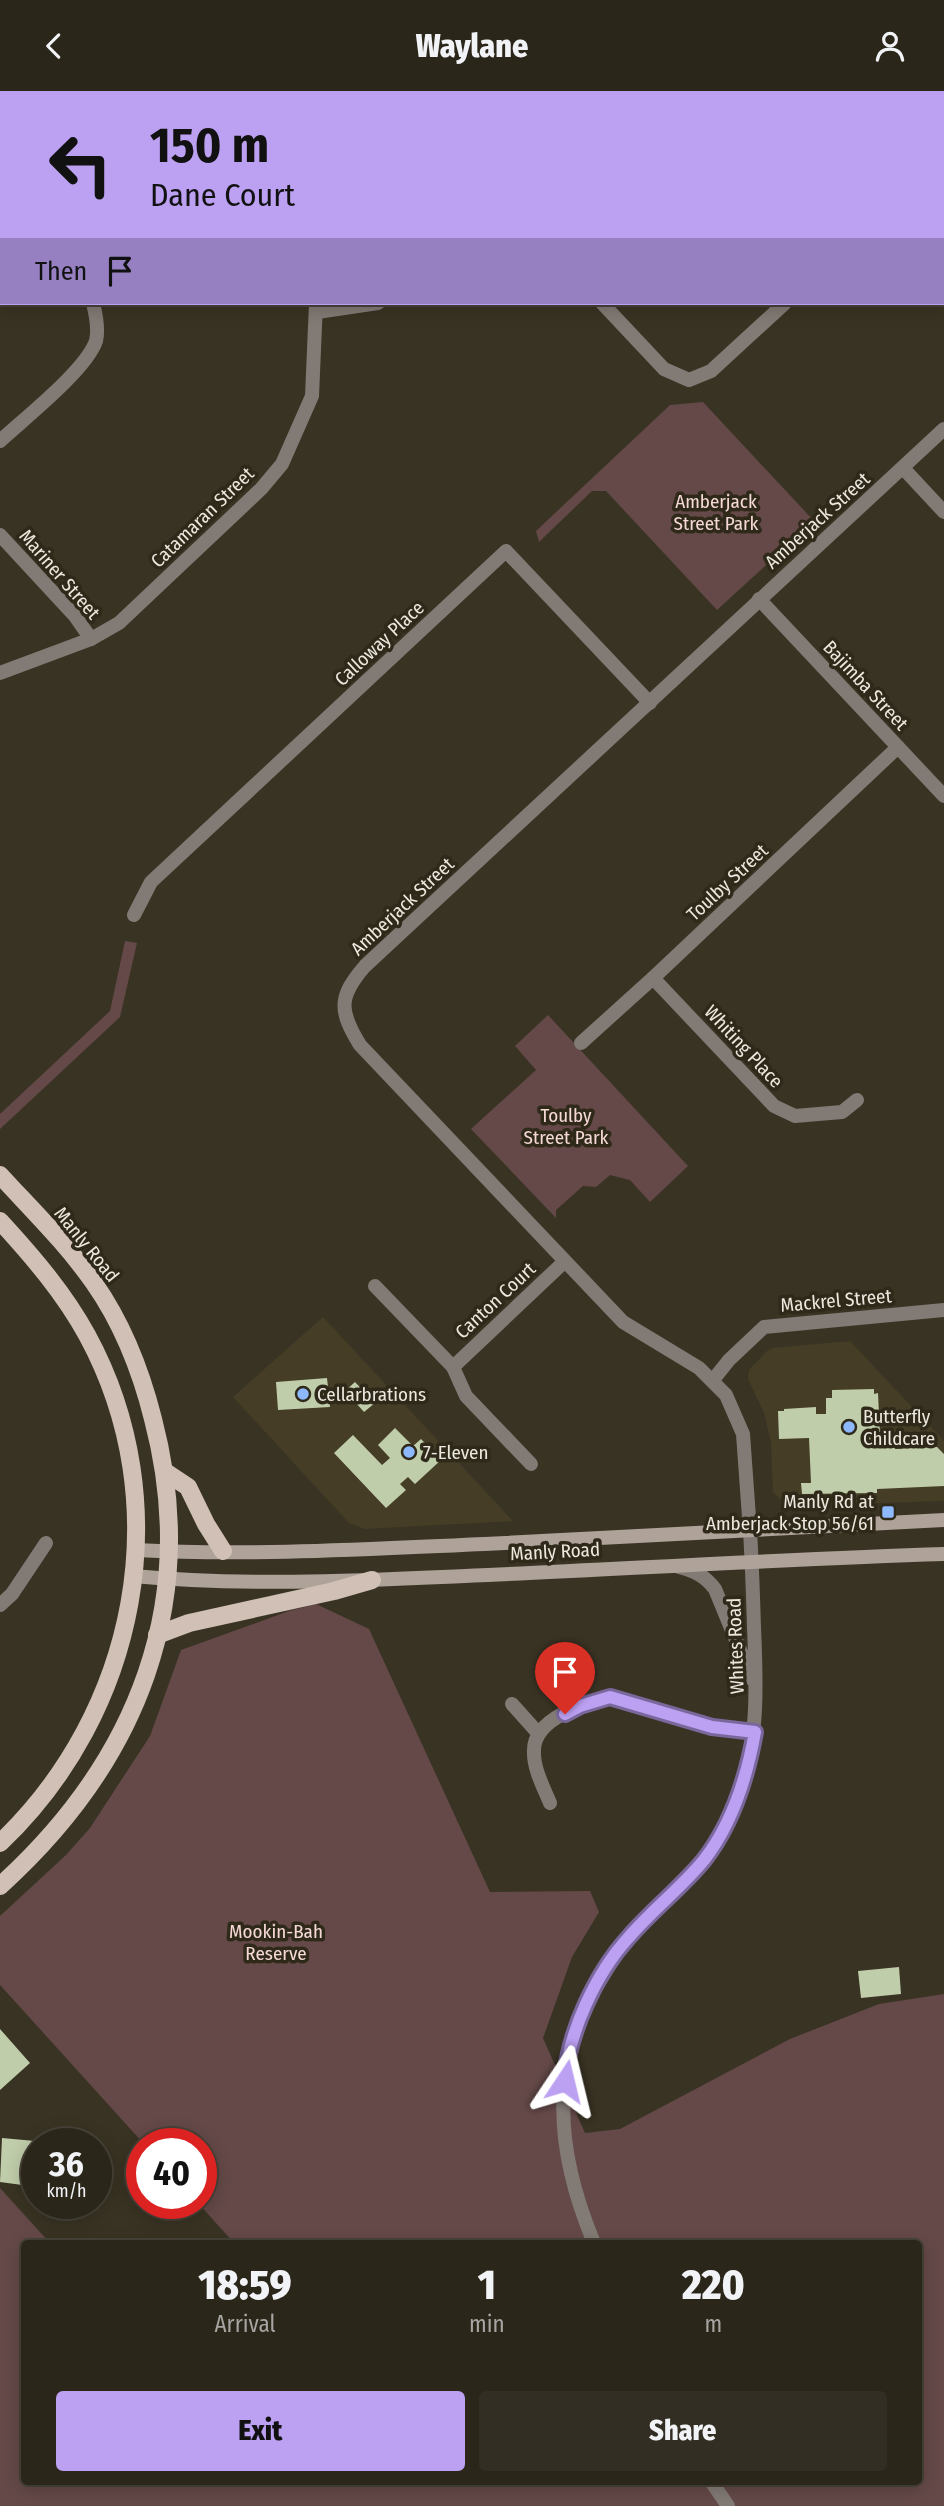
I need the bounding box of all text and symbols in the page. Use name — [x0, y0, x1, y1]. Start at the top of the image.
icon: back — [35, 27, 73, 65]
text: Waylane — [416, 27, 528, 65]
icon: person — [871, 27, 909, 65]
text: 150 m — [150, 116, 269, 175]
icon: left — [35, 119, 126, 210]
text: Dane Court — [150, 176, 295, 214]
icon: arrive — [101, 252, 139, 290]
text: Then — [35, 256, 87, 287]
street label: Catamaran Street — [146, 462, 259, 572]
street label: Amberjack Street — [760, 467, 875, 573]
park label: Amberjack Street Park — [674, 490, 759, 535]
street label: Mariner Street — [14, 525, 105, 625]
street label: Calloway Place — [330, 596, 429, 691]
street label: Bajimba Street — [818, 636, 913, 735]
street label: Toulby Street — [682, 839, 773, 926]
street label: Amberjack Street — [346, 852, 459, 960]
street label: Whiting Place — [700, 1000, 788, 1092]
park label: Toulby Street Park — [524, 1104, 609, 1149]
street label: Manly Road — [49, 1202, 124, 1287]
street label: Canton Court — [450, 1257, 541, 1343]
street label: Mackrel Street — [780, 1284, 893, 1317]
place label: Cellarbrations — [317, 1383, 426, 1406]
marker: Cellarbrations — [295, 1386, 311, 1402]
place label: Butterfly Childcare — [863, 1405, 935, 1450]
marker: Butterfly Childcare — [841, 1419, 857, 1435]
place label: 7-Eleven — [423, 1441, 489, 1464]
marker: 7-Eleven — [401, 1444, 417, 1460]
place label: Manly Rd at Amberjack Stop 56/61 — [706, 1490, 875, 1535]
marker: Manly Rd at Amberjack Stop 56/61 — [880, 1504, 896, 1520]
street label: Manly Road — [509, 1538, 601, 1565]
street label: Whites Road — [722, 1597, 749, 1695]
pin — [535, 1642, 595, 1714]
icon: arrive — [546, 1653, 584, 1691]
park label: Mookin-Bah Reserve — [229, 1920, 323, 1965]
position arrow — [528, 2044, 602, 2118]
speed limit sign: 40 — [126, 2128, 217, 2219]
text: 36 — [49, 2143, 84, 2185]
text: km/h — [46, 2180, 87, 2202]
text: 18:59 — [198, 2260, 292, 2310]
text: 1 — [478, 2260, 496, 2310]
text: 220 — [682, 2260, 745, 2310]
text: Arrival — [215, 2310, 276, 2338]
text: min — [469, 2310, 505, 2338]
text: m — [704, 2310, 722, 2338]
button: Exit — [56, 2391, 465, 2471]
button: Share — [479, 2391, 887, 2471]

